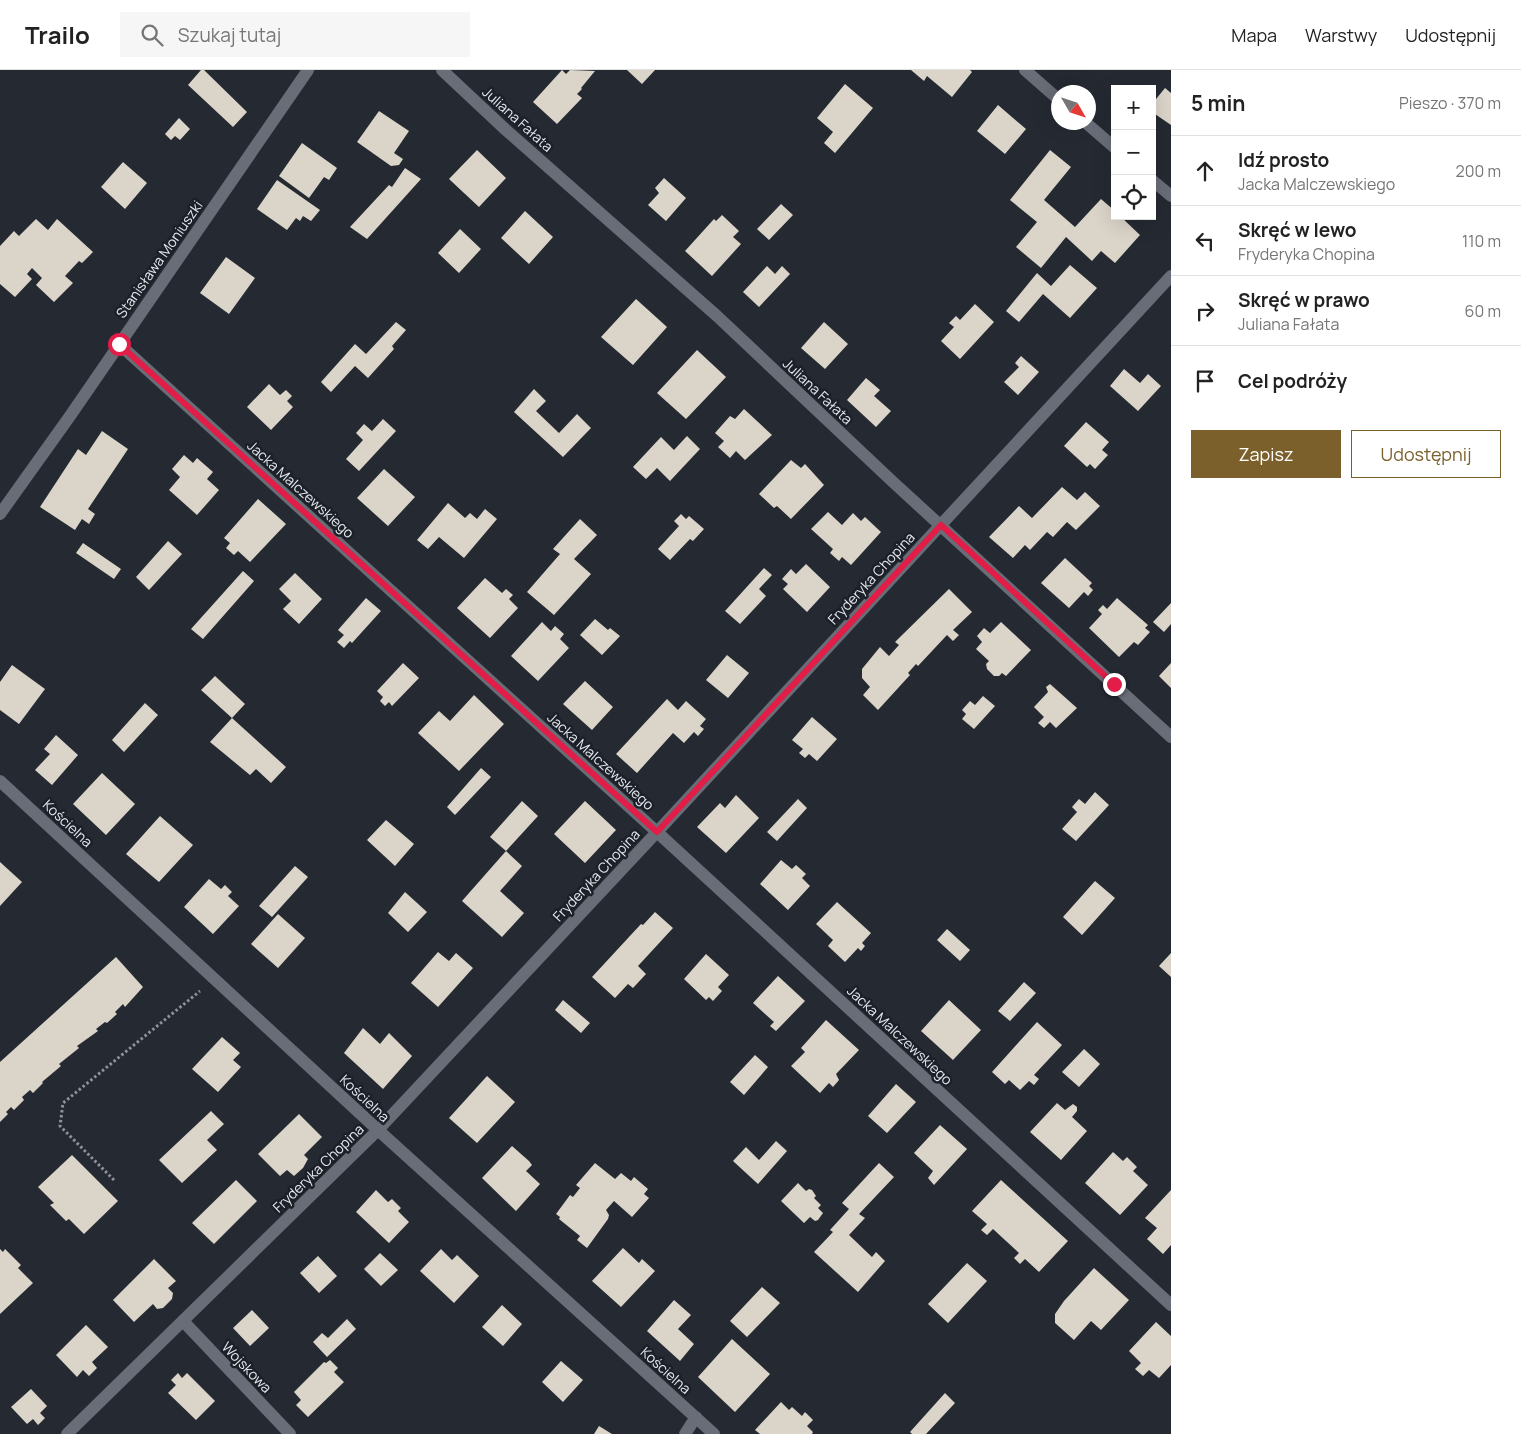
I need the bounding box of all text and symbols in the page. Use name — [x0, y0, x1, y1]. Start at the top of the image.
search box — [120, 12, 470, 57]
text: Trailo — [25, 18, 90, 51]
icon: search — [138, 21, 166, 49]
text: Szukaj tutaj — [178, 22, 281, 48]
text: Mapa — [1231, 23, 1277, 47]
text: Warstwy — [1305, 23, 1377, 47]
text: Udostępnij — [1405, 23, 1496, 47]
street label: Juliana Fałata — [479, 82, 557, 156]
north arrow — [1051, 85, 1096, 130]
map controls — [1111, 85, 1156, 220]
button: + — [1111, 85, 1156, 130]
text: 5 min — [1191, 89, 1245, 117]
text: Pieszo · 370 m — [1399, 92, 1501, 114]
button: − — [1111, 130, 1156, 175]
text: Idź prosto — [1238, 147, 1329, 173]
icon: ahead — [1191, 157, 1219, 185]
text: 200 m — [1456, 160, 1501, 182]
text: Jacka Malczewskiego — [1238, 173, 1395, 195]
button: locate — [1111, 175, 1156, 220]
street label: Stanisława Moniuszki — [111, 197, 207, 321]
text: Skręć w lewo — [1238, 217, 1357, 243]
icon: left — [1191, 227, 1219, 255]
text: 110 m — [1462, 230, 1501, 252]
text: Fryderyka Chopina — [1238, 243, 1375, 265]
text: Skręć w prawo — [1238, 287, 1370, 313]
icon: right — [1191, 297, 1219, 325]
text: 60 m — [1465, 300, 1501, 322]
text: Juliana Fałata — [1238, 313, 1339, 335]
route start — [108, 333, 131, 356]
street label: Juliana Fałata — [779, 354, 857, 428]
icon: arrive — [1191, 367, 1219, 395]
text: Cel podróży — [1238, 368, 1347, 394]
button: Zapisz — [1191, 430, 1341, 478]
button: Udostępnij — [1351, 430, 1501, 478]
street label: Jacka Malczewskiego — [243, 436, 359, 542]
street label: Fryderyka Chopina — [823, 528, 919, 628]
route end — [1103, 673, 1126, 696]
street label: Jacka Malczewskiego — [543, 708, 659, 814]
street label: Kościelna — [39, 795, 97, 851]
street label: Fryderyka Chopina — [548, 825, 644, 925]
street label: Jacka Malczewskiego — [843, 981, 957, 1089]
street label: Kościelna — [336, 1070, 394, 1126]
street label: Fryderyka Chopina — [268, 1120, 368, 1216]
street label: Wojskowa — [218, 1337, 276, 1397]
street label: Kościelna — [637, 1342, 695, 1398]

